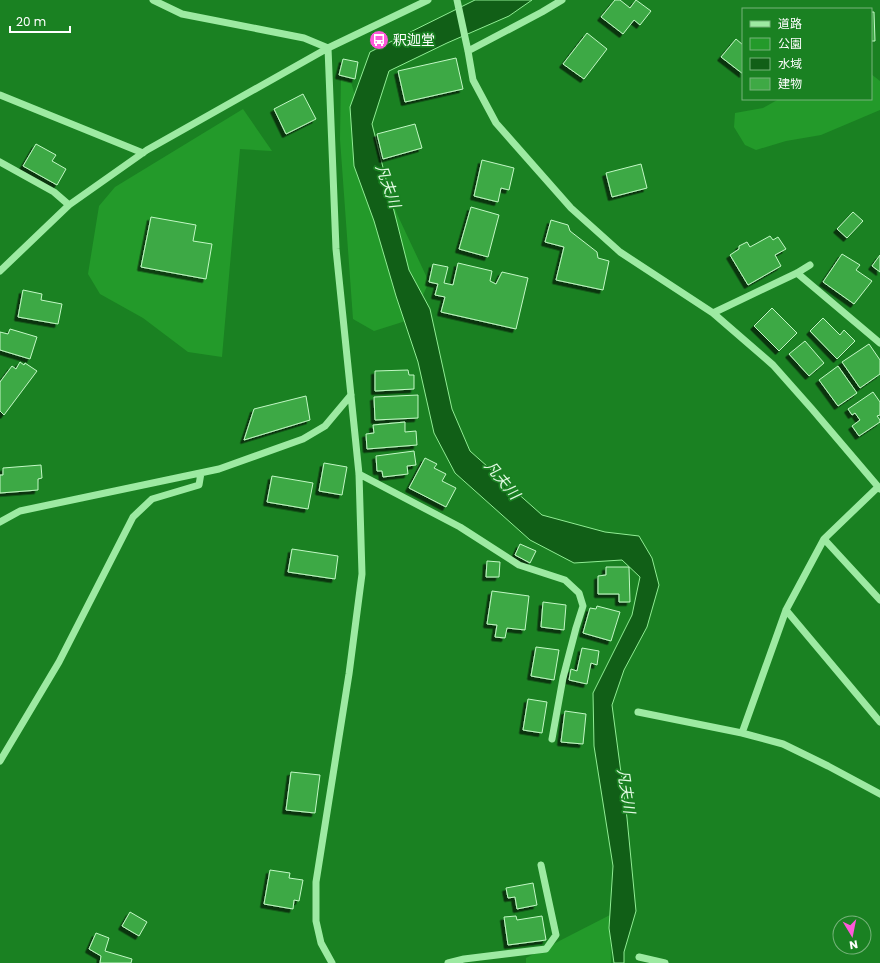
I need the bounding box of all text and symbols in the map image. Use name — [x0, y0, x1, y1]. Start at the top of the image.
scale bar — [10, 8, 70, 34]
legend — [742, 8, 872, 100]
text: 20 m — [16, 13, 46, 30]
text: 道路 — [778, 15, 802, 32]
bus stop icon: 釈迦堂 — [368, 29, 390, 51]
place label: 釈迦堂 — [393, 30, 435, 50]
text: 公園 — [778, 35, 802, 52]
text: 水域 — [778, 55, 802, 72]
text: 建物 — [778, 75, 802, 92]
water label: 凡夫川 — [371, 161, 407, 212]
water label: 凡夫川 — [480, 456, 526, 505]
water label: 凡夫川 — [613, 767, 641, 817]
north arrow — [832, 915, 872, 955]
text: N — [848, 936, 859, 953]

